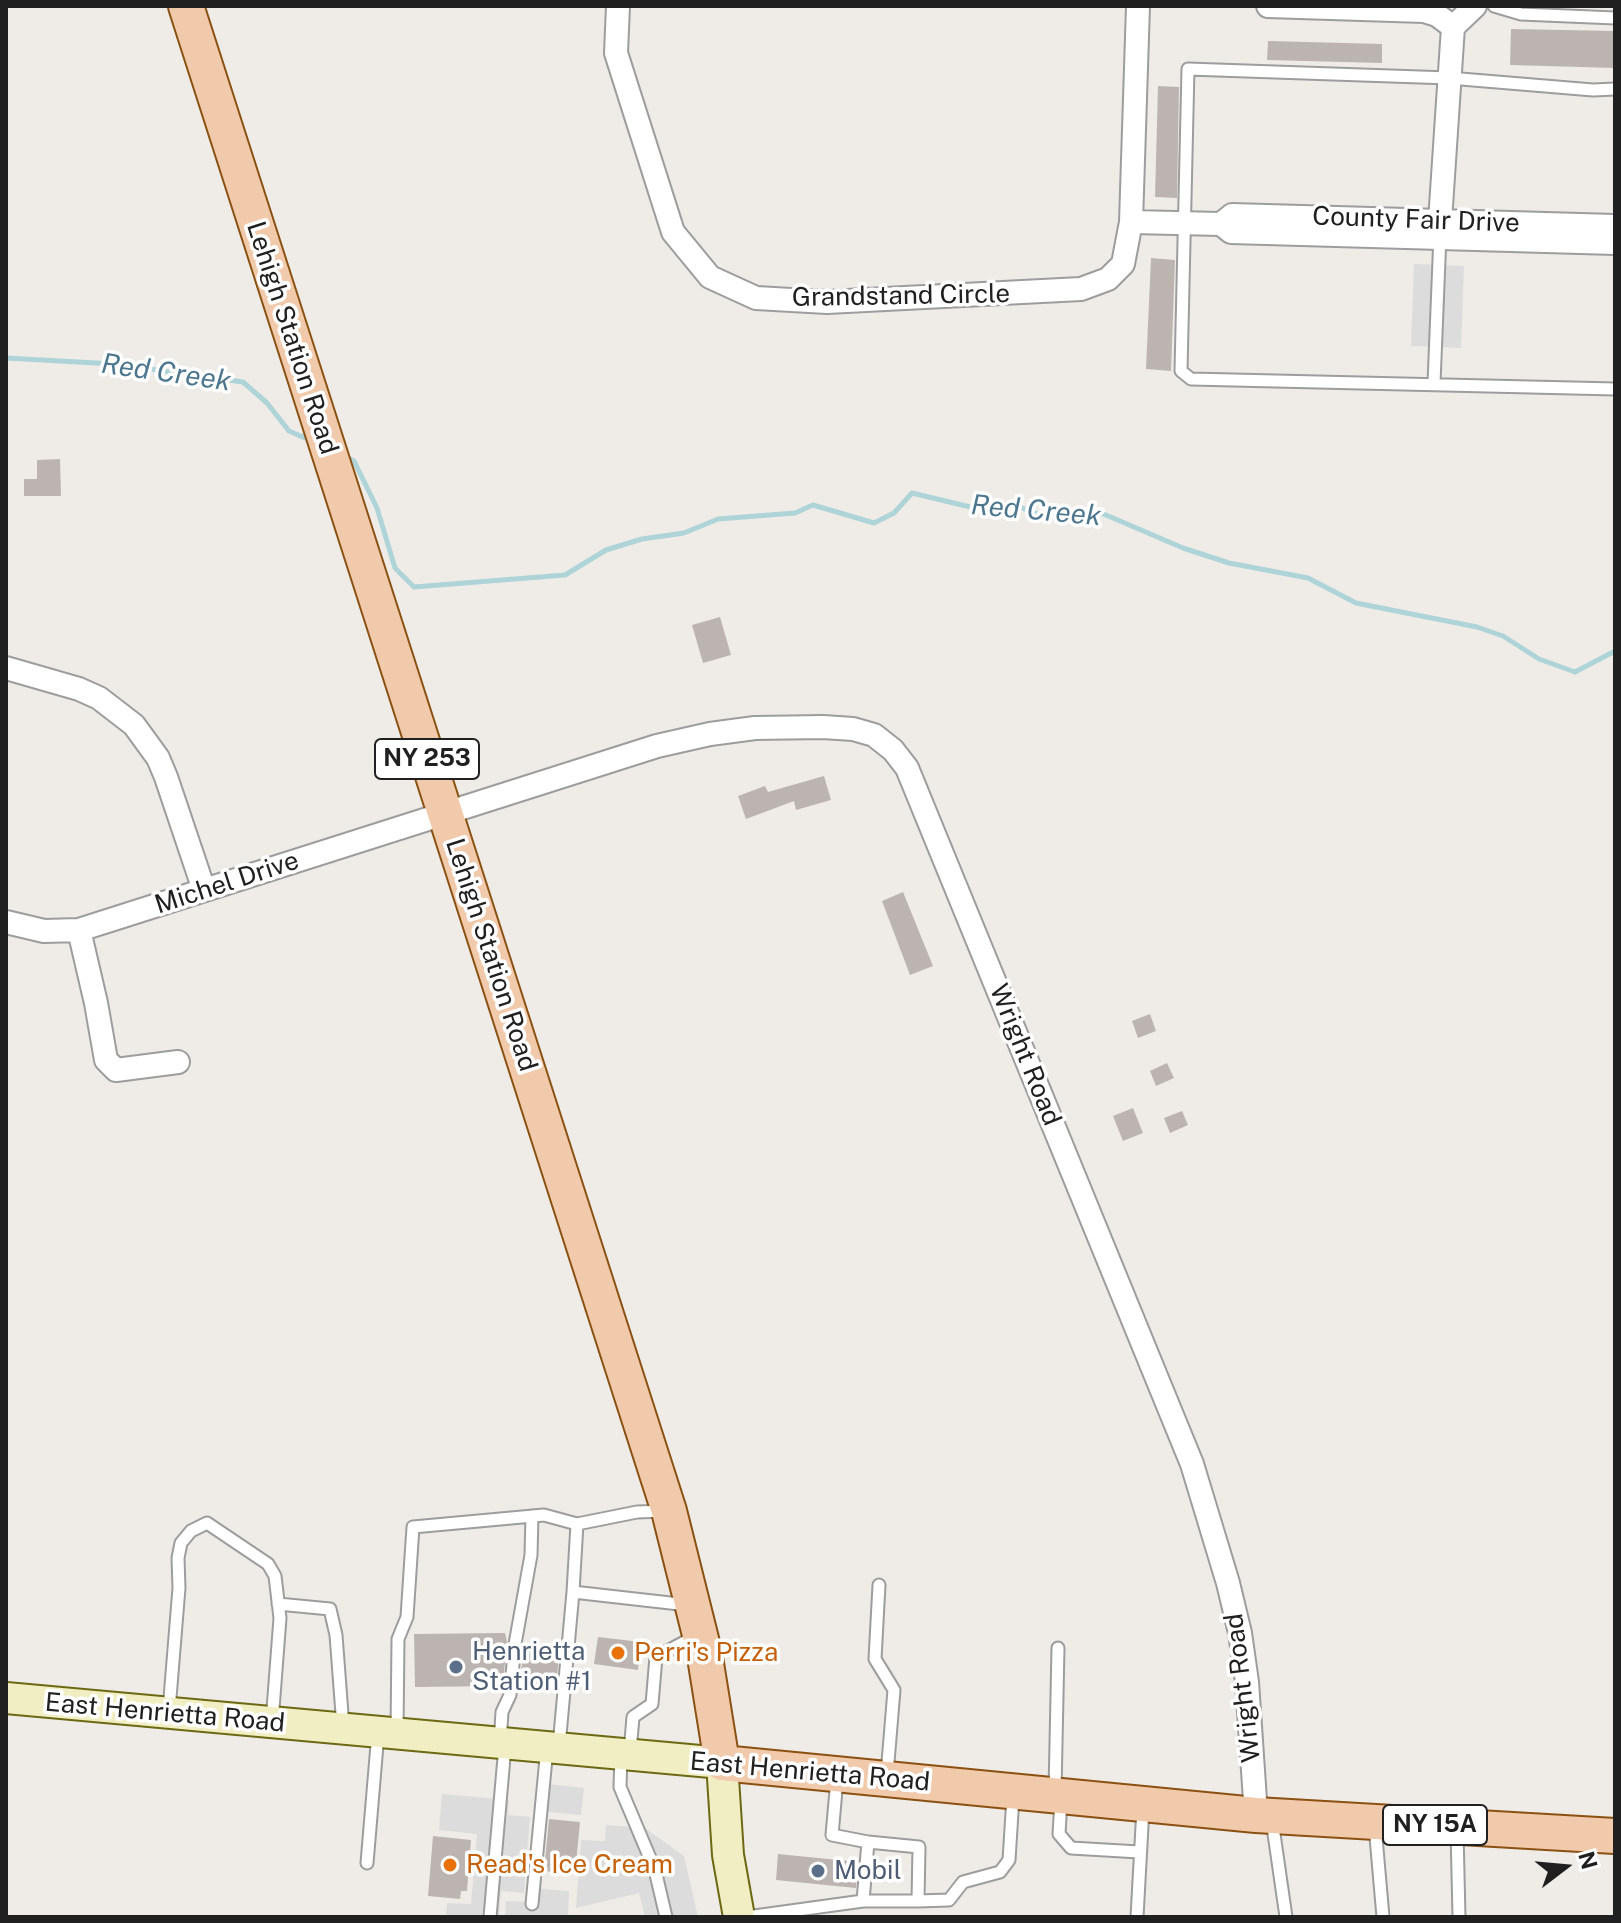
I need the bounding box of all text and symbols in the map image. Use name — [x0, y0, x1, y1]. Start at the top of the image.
street label: County Fair Drive — [1312, 201, 1520, 239]
street label: Lehigh Station Road — [240, 218, 344, 458]
street label: Grandstand Circle — [792, 278, 1010, 314]
water label: Red Creek — [99, 347, 233, 399]
water label: Red Creek — [969, 489, 1103, 533]
road number: NY 253 — [375, 739, 479, 779]
street label: Lehigh Station Road — [439, 835, 543, 1075]
street label: Michel Drive — [151, 845, 303, 921]
street label: Wright Road — [982, 980, 1068, 1130]
street label: Wright Road — [1218, 1612, 1268, 1764]
place label: Henrietta Station #1 — [472, 1636, 592, 1698]
place label: Perri's Pizza — [634, 1637, 778, 1669]
marker: Perri's Pizza — [609, 1644, 627, 1662]
marker: Henrietta Station #1 — [447, 1658, 465, 1676]
street label: East Henrietta Road — [44, 1687, 286, 1739]
street label: East Henrietta Road — [689, 1746, 931, 1798]
road number: NY 15A — [1383, 1805, 1487, 1845]
north arrow — [1525, 1827, 1605, 1907]
place label: Read's Ice Cream — [466, 1849, 673, 1881]
text: N — [1573, 1849, 1603, 1872]
place label: Mobil — [834, 1855, 902, 1887]
marker: Read's Ice Cream — [441, 1856, 459, 1874]
marker: Mobil — [809, 1862, 827, 1880]

